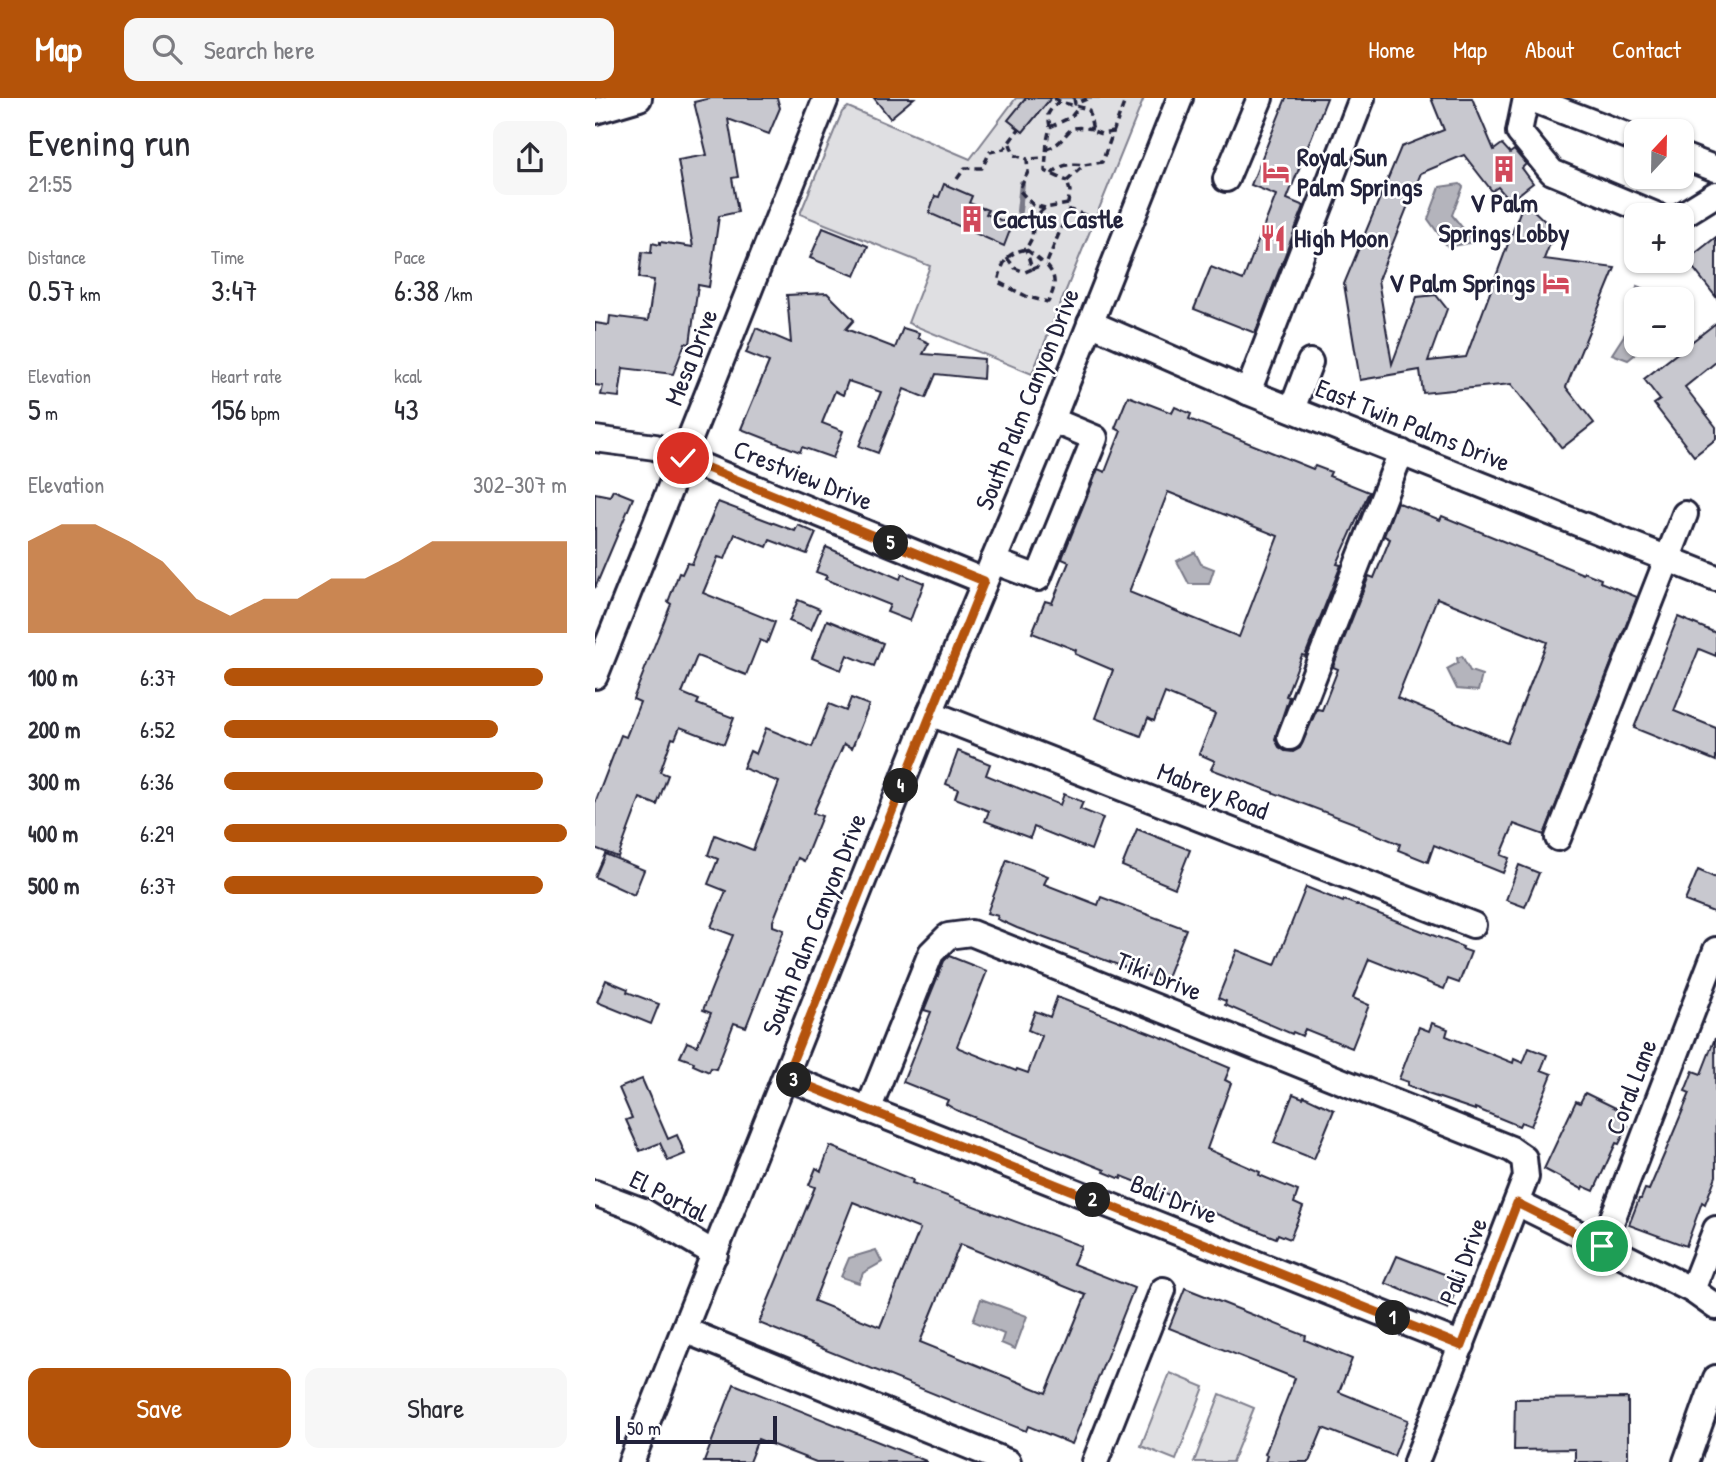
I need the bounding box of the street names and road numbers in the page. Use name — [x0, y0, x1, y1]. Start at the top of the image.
street label: South Palm Canyon Drive — [966, 283, 1087, 515]
street label: Mesa Drive — [655, 303, 726, 410]
street label: East Twin Palms Drive — [1311, 370, 1516, 479]
street label: Crestview Drive — [728, 431, 878, 518]
street label: Mabrey Road — [1153, 753, 1274, 828]
street label: South Palm Canyon Drive — [753, 808, 874, 1040]
street label: Tiki Drive — [1111, 943, 1207, 1009]
street label: Coral Lane — [1596, 1034, 1665, 1140]
street label: El Portal — [624, 1161, 714, 1230]
street label: Bali Drive — [1125, 1165, 1223, 1232]
street label: Pali Drive — [1430, 1212, 1495, 1309]

